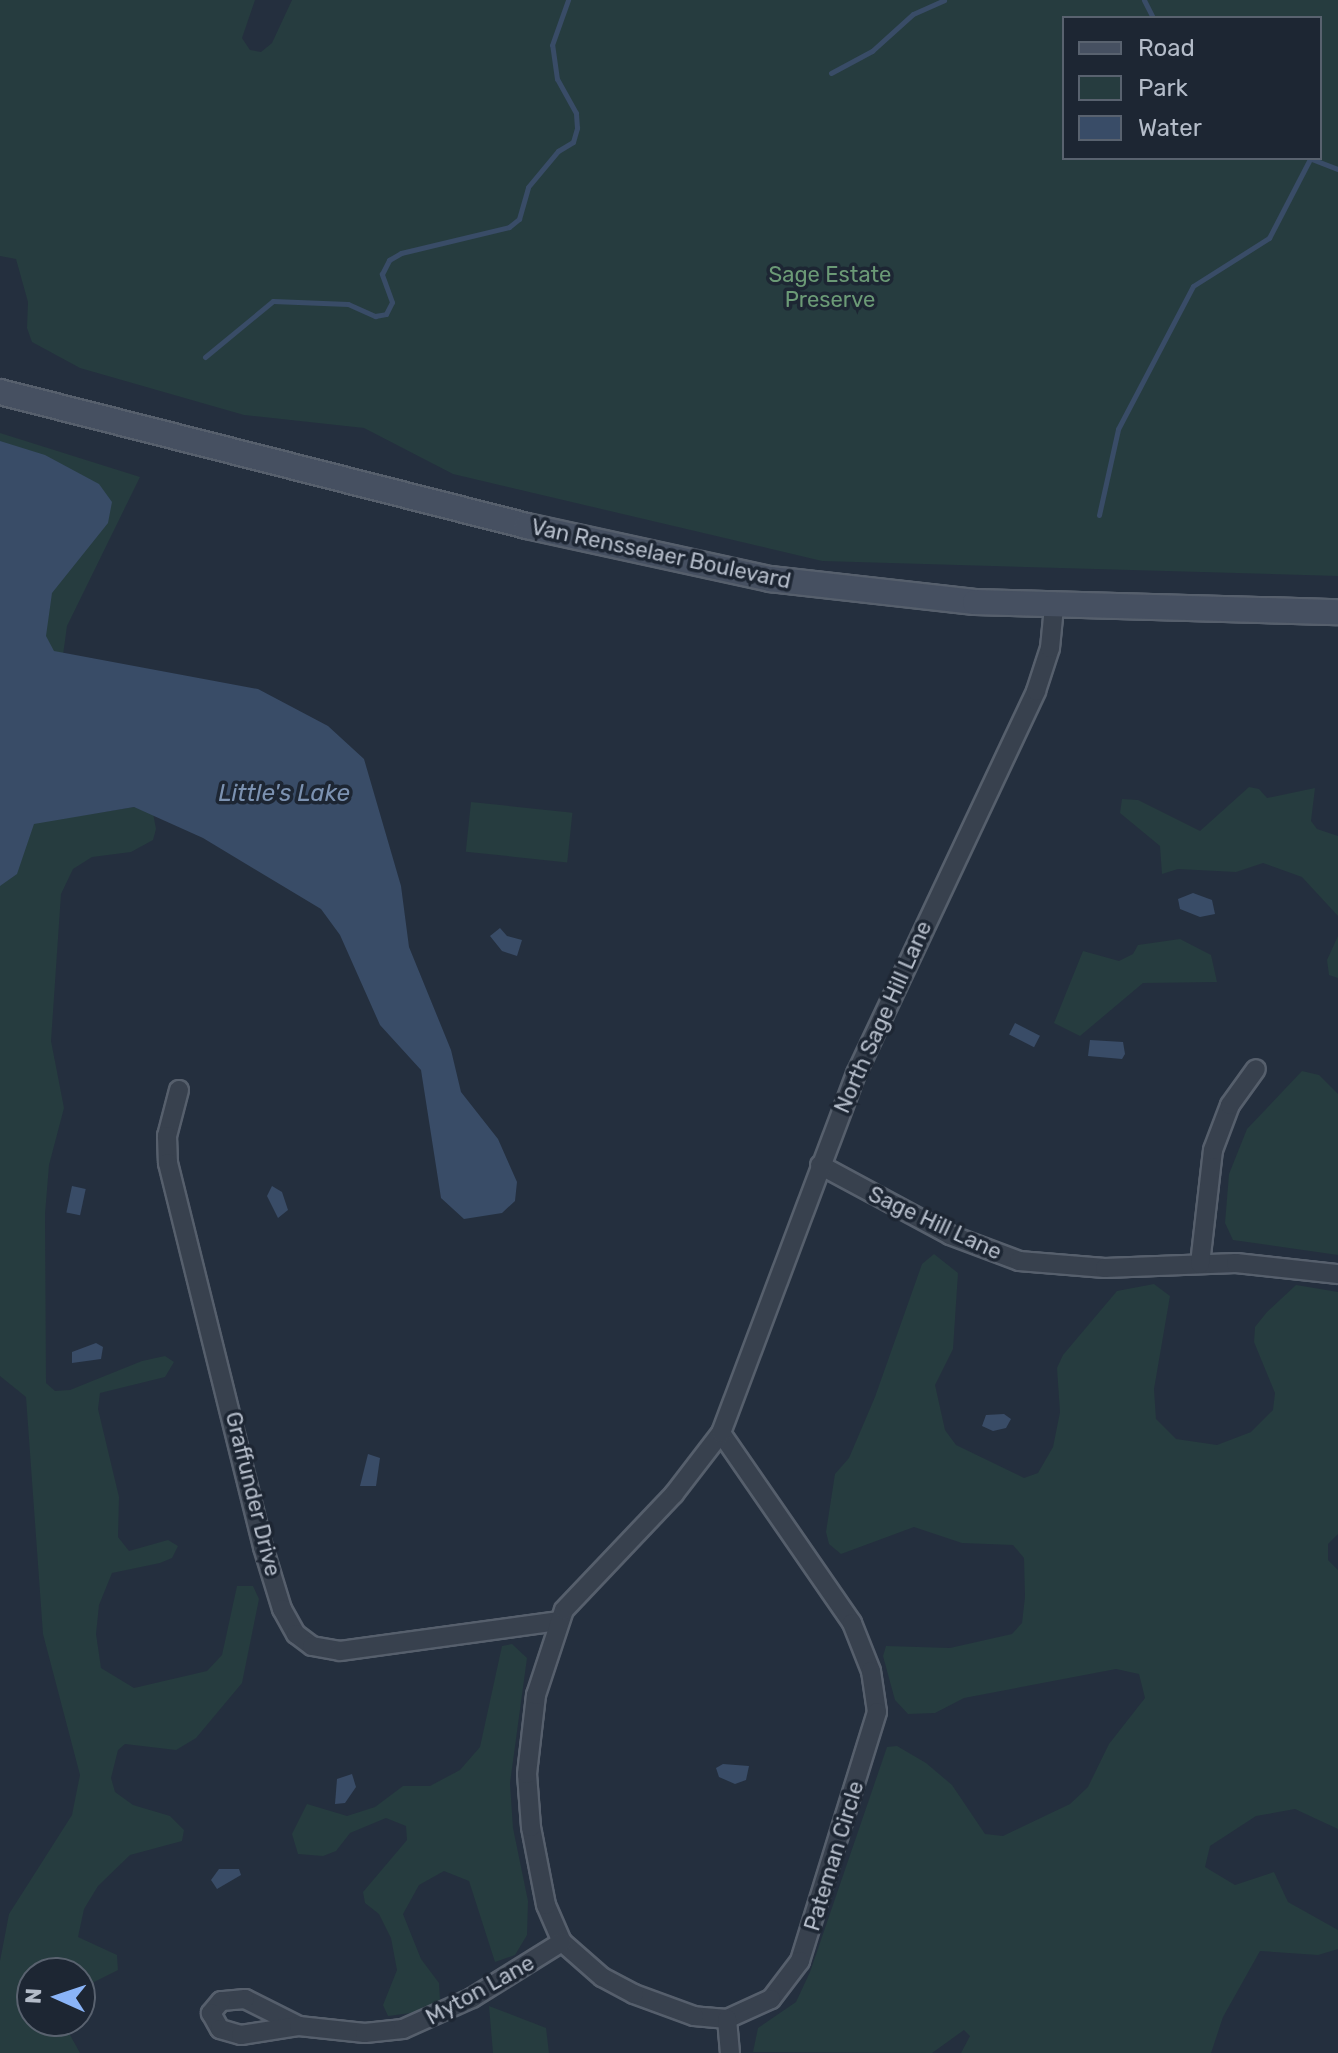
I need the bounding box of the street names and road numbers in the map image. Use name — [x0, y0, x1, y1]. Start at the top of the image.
street label: Van Rensselaer Boulevard — [529, 514, 793, 594]
street label: North Sage Hill Lane — [829, 917, 937, 1117]
street label: Sage Hill Lane — [864, 1181, 1006, 1265]
street label: Graffunder Drive — [220, 1409, 286, 1579]
street label: Pateman Circle — [799, 1778, 869, 1934]
street label: Myton Lane — [421, 1949, 539, 2031]

